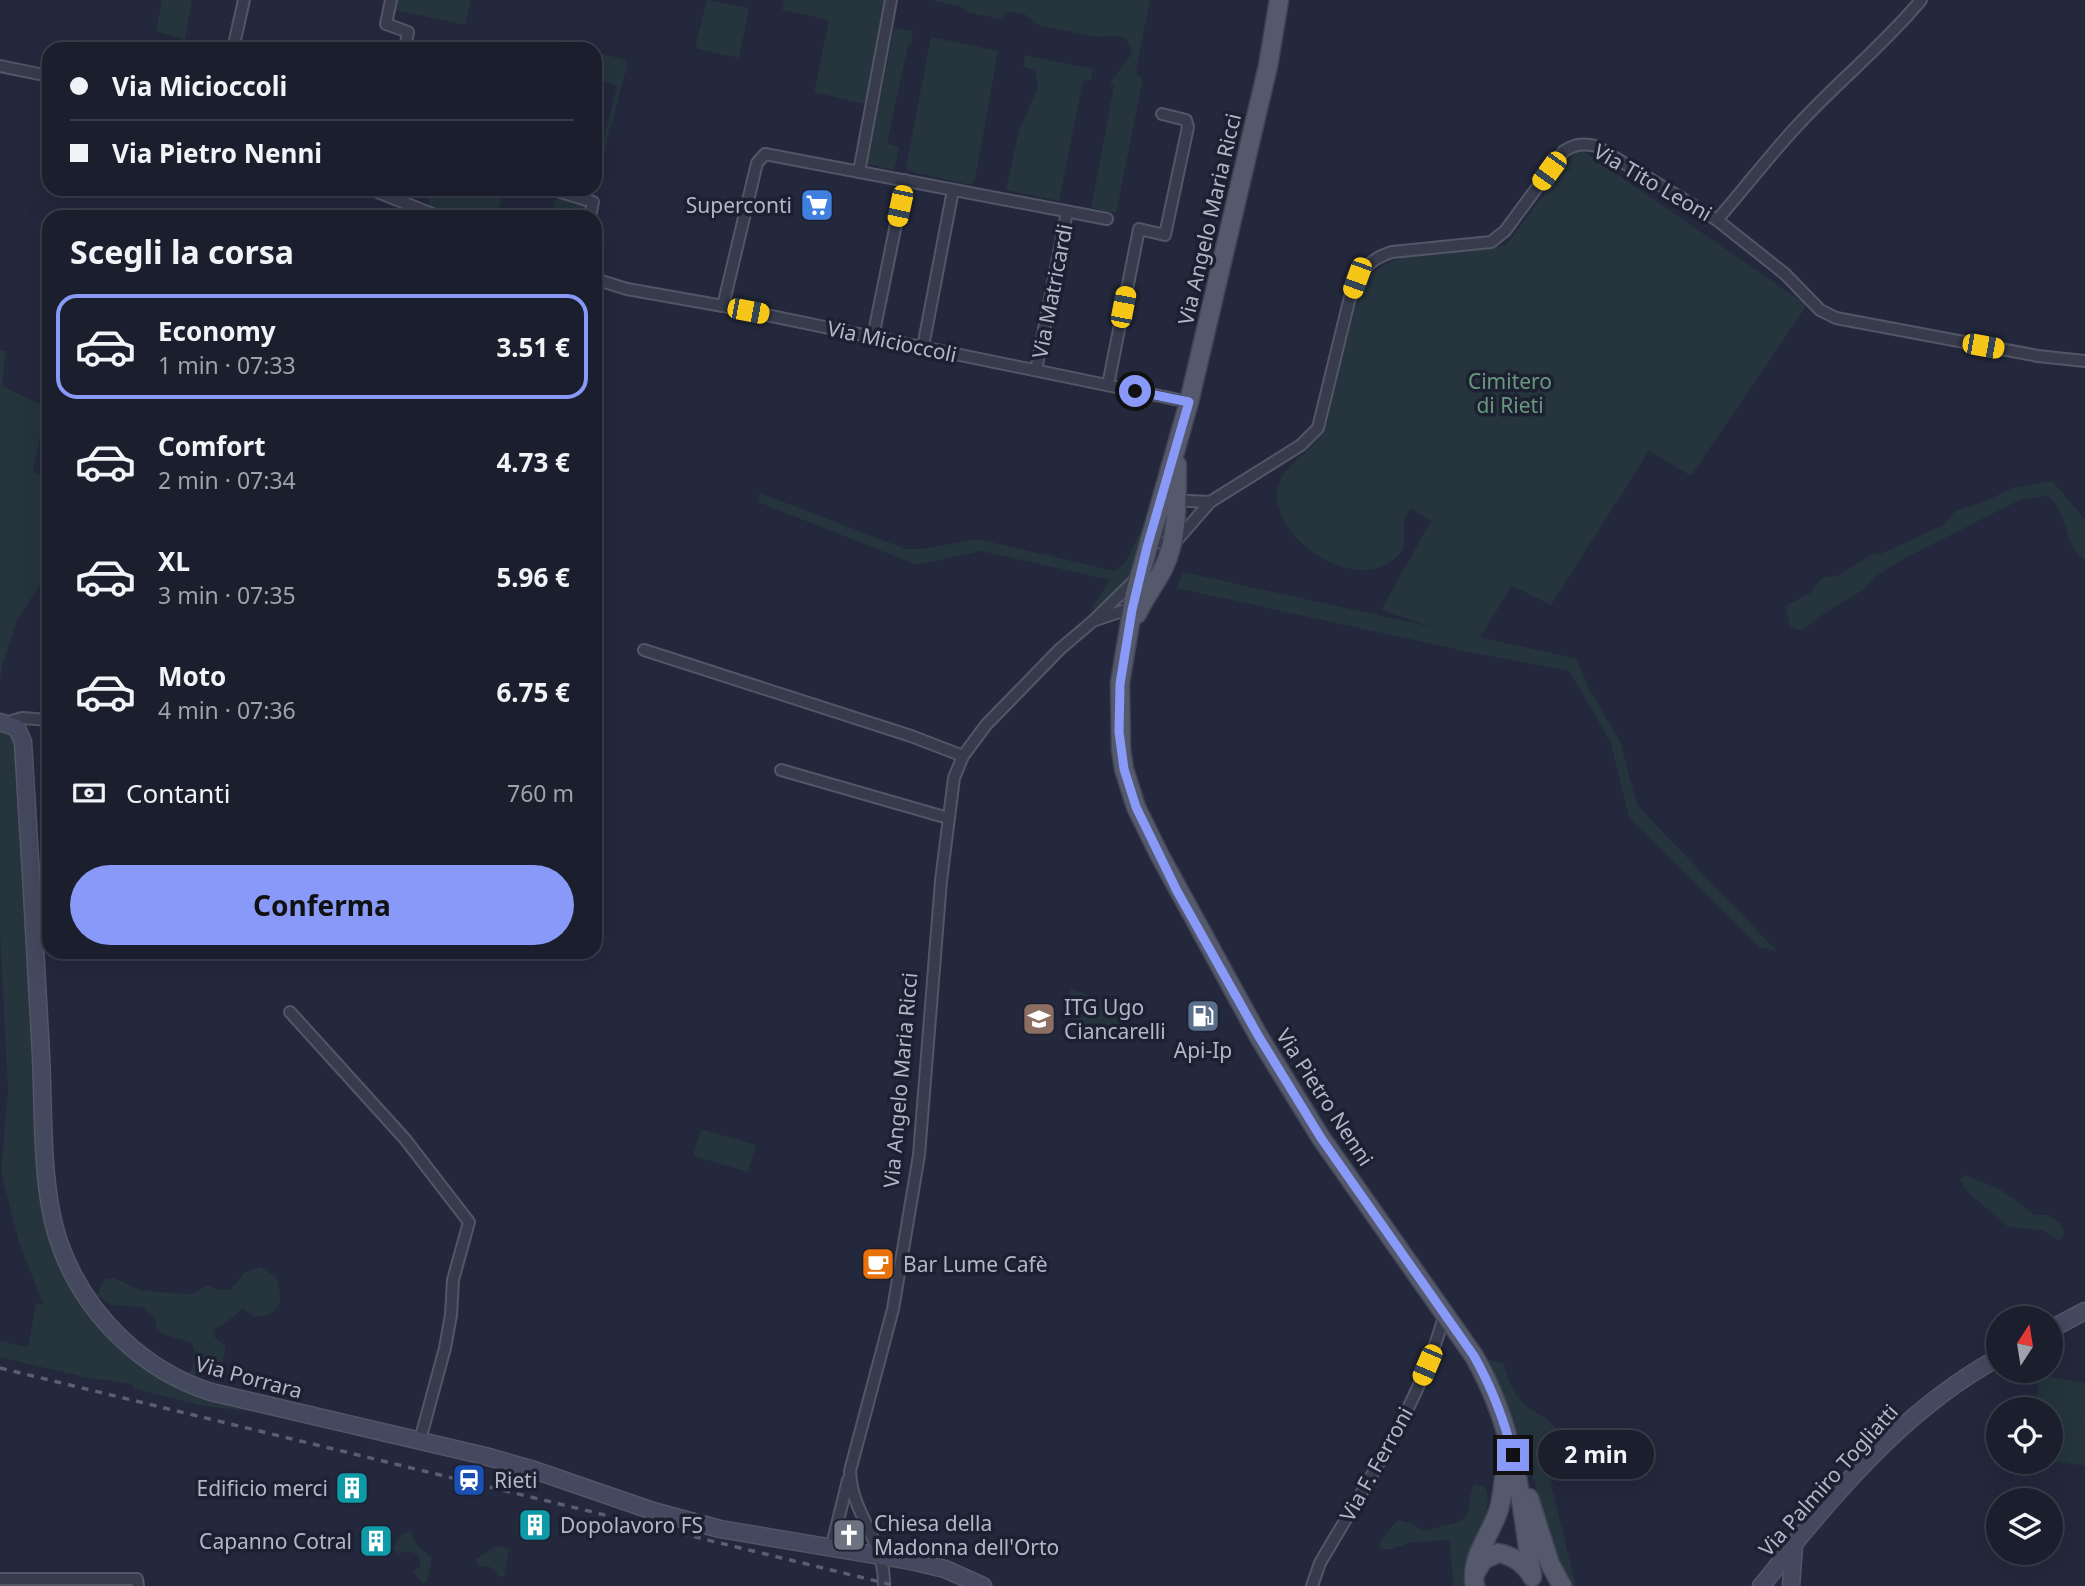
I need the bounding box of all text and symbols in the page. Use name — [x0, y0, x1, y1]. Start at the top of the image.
text: Via Micioccoli — [112, 68, 287, 104]
street label: Via Angelo Maria Ricci — [1171, 111, 1247, 327]
text: Via Pietro Nenni — [112, 135, 322, 171]
street label: Via Tito Leoni — [1589, 137, 1717, 227]
car — [1529, 148, 1570, 194]
car — [886, 183, 915, 229]
supermarket icon: Superconti — [798, 186, 836, 224]
place label: Superconti — [686, 191, 792, 219]
street label: Via Matricardi — [1025, 221, 1079, 361]
text: Scegli la corsa — [70, 230, 294, 273]
car — [1340, 255, 1375, 301]
car — [1109, 284, 1138, 330]
car — [726, 297, 771, 325]
text: Economy — [158, 313, 276, 349]
street label: Via Micioccoli — [825, 314, 959, 368]
icon: car — [74, 315, 137, 378]
text: 3.51 € — [496, 329, 570, 365]
car — [1961, 332, 2006, 360]
text: 1 min · 07:33 — [158, 349, 296, 381]
park label: Cimitero di Rieti — [1468, 367, 1552, 419]
route start — [1119, 375, 1151, 407]
text: Comfort — [158, 428, 266, 464]
icon: car — [74, 430, 137, 493]
text: 4.73 € — [496, 444, 570, 480]
text: 2 min · 07:34 — [158, 464, 296, 496]
text: XL — [158, 543, 190, 579]
icon: car — [74, 545, 137, 608]
text: 5.96 € — [496, 559, 570, 595]
text: 3 min · 07:35 — [158, 579, 296, 611]
text: Moto — [158, 658, 226, 694]
icon: car — [74, 660, 137, 723]
text: 6.75 € — [496, 674, 570, 710]
text: 4 min · 07:36 — [158, 694, 296, 726]
icon: cash — [70, 774, 108, 812]
text: Contanti — [126, 775, 230, 811]
text: 760 m — [507, 777, 574, 809]
button: Conferma — [70, 865, 574, 945]
street label: Via Angelo Maria Ricci — [877, 971, 923, 1189]
place label: ITG Ugo Ciancarelli — [1064, 993, 1166, 1045]
fuel station icon: Api-Ip — [1184, 997, 1222, 1035]
school or university icon: ITG Ugo Ciancarelli — [1020, 1000, 1058, 1038]
street label: Via Pietro Nenni — [1270, 1023, 1380, 1171]
place label: Api-Ip — [1174, 1036, 1232, 1064]
cafe icon: Bar Lume Cafè — [859, 1245, 897, 1283]
place label: Bar Lume Cafè — [903, 1250, 1048, 1278]
north arrow — [1986, 1306, 2063, 1382]
map controls — [1986, 1306, 2063, 1565]
car — [1410, 1342, 1445, 1388]
street label: Via Porrara — [193, 1349, 305, 1405]
button: locate — [1986, 1397, 2063, 1474]
street label: Via Palmiro Togliatti — [1752, 1398, 1904, 1562]
street label: Via F. Ferroni — [1333, 1402, 1419, 1526]
callout: 2 min — [1538, 1430, 1653, 1480]
text: 2 min — [1564, 1438, 1628, 1470]
route end — [1497, 1439, 1529, 1471]
station icon: Rieti — [450, 1461, 488, 1499]
place label: Rieti — [494, 1466, 537, 1494]
building icon: Edificio merci — [333, 1469, 371, 1507]
place label: Edificio merci — [196, 1474, 328, 1502]
button: layers — [1986, 1488, 2063, 1565]
building icon: Dopolavoro FS — [516, 1506, 554, 1544]
place label: Chiesa della Madonna dell'Orto — [874, 1509, 1059, 1561]
place label: Dopolavoro FS — [560, 1511, 703, 1539]
church icon: Chiesa della Madonna dell'Orto — [830, 1516, 868, 1554]
building icon: Capanno Cotral — [357, 1522, 395, 1560]
place label: Capanno Cotral — [199, 1527, 352, 1555]

